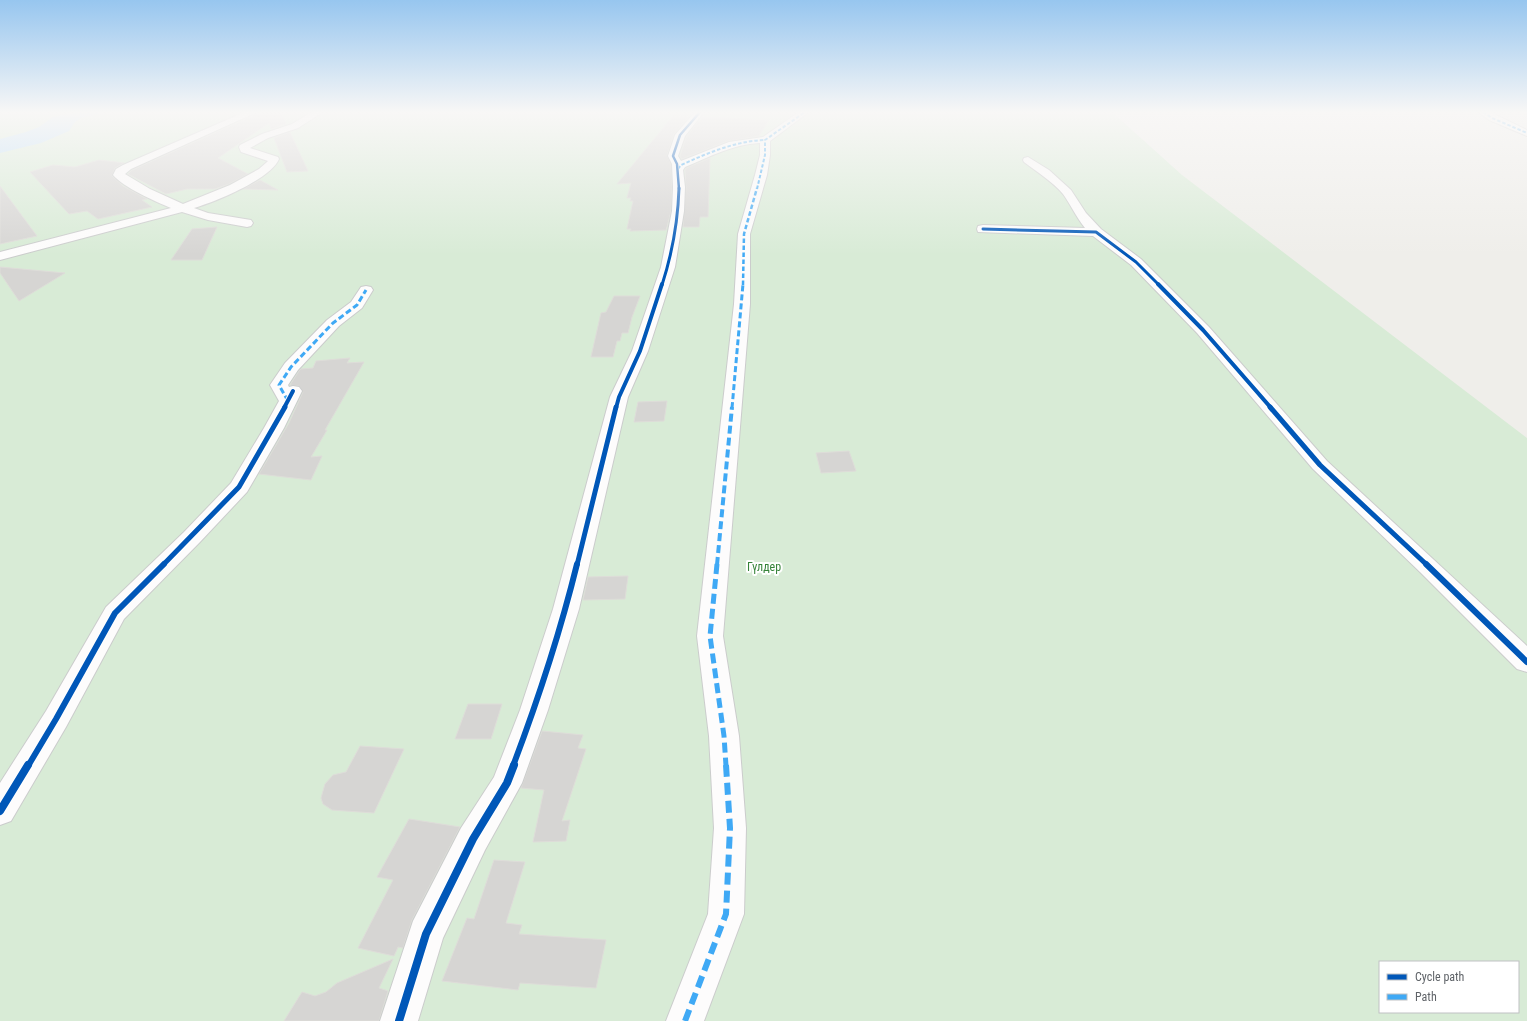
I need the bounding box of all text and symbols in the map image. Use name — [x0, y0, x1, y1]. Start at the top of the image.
park label: Гүлдер — [747, 560, 781, 574]
legend — [1379, 961, 1519, 1013]
text: Cycle path — [1415, 970, 1465, 984]
text: Path — [1415, 990, 1437, 1004]

